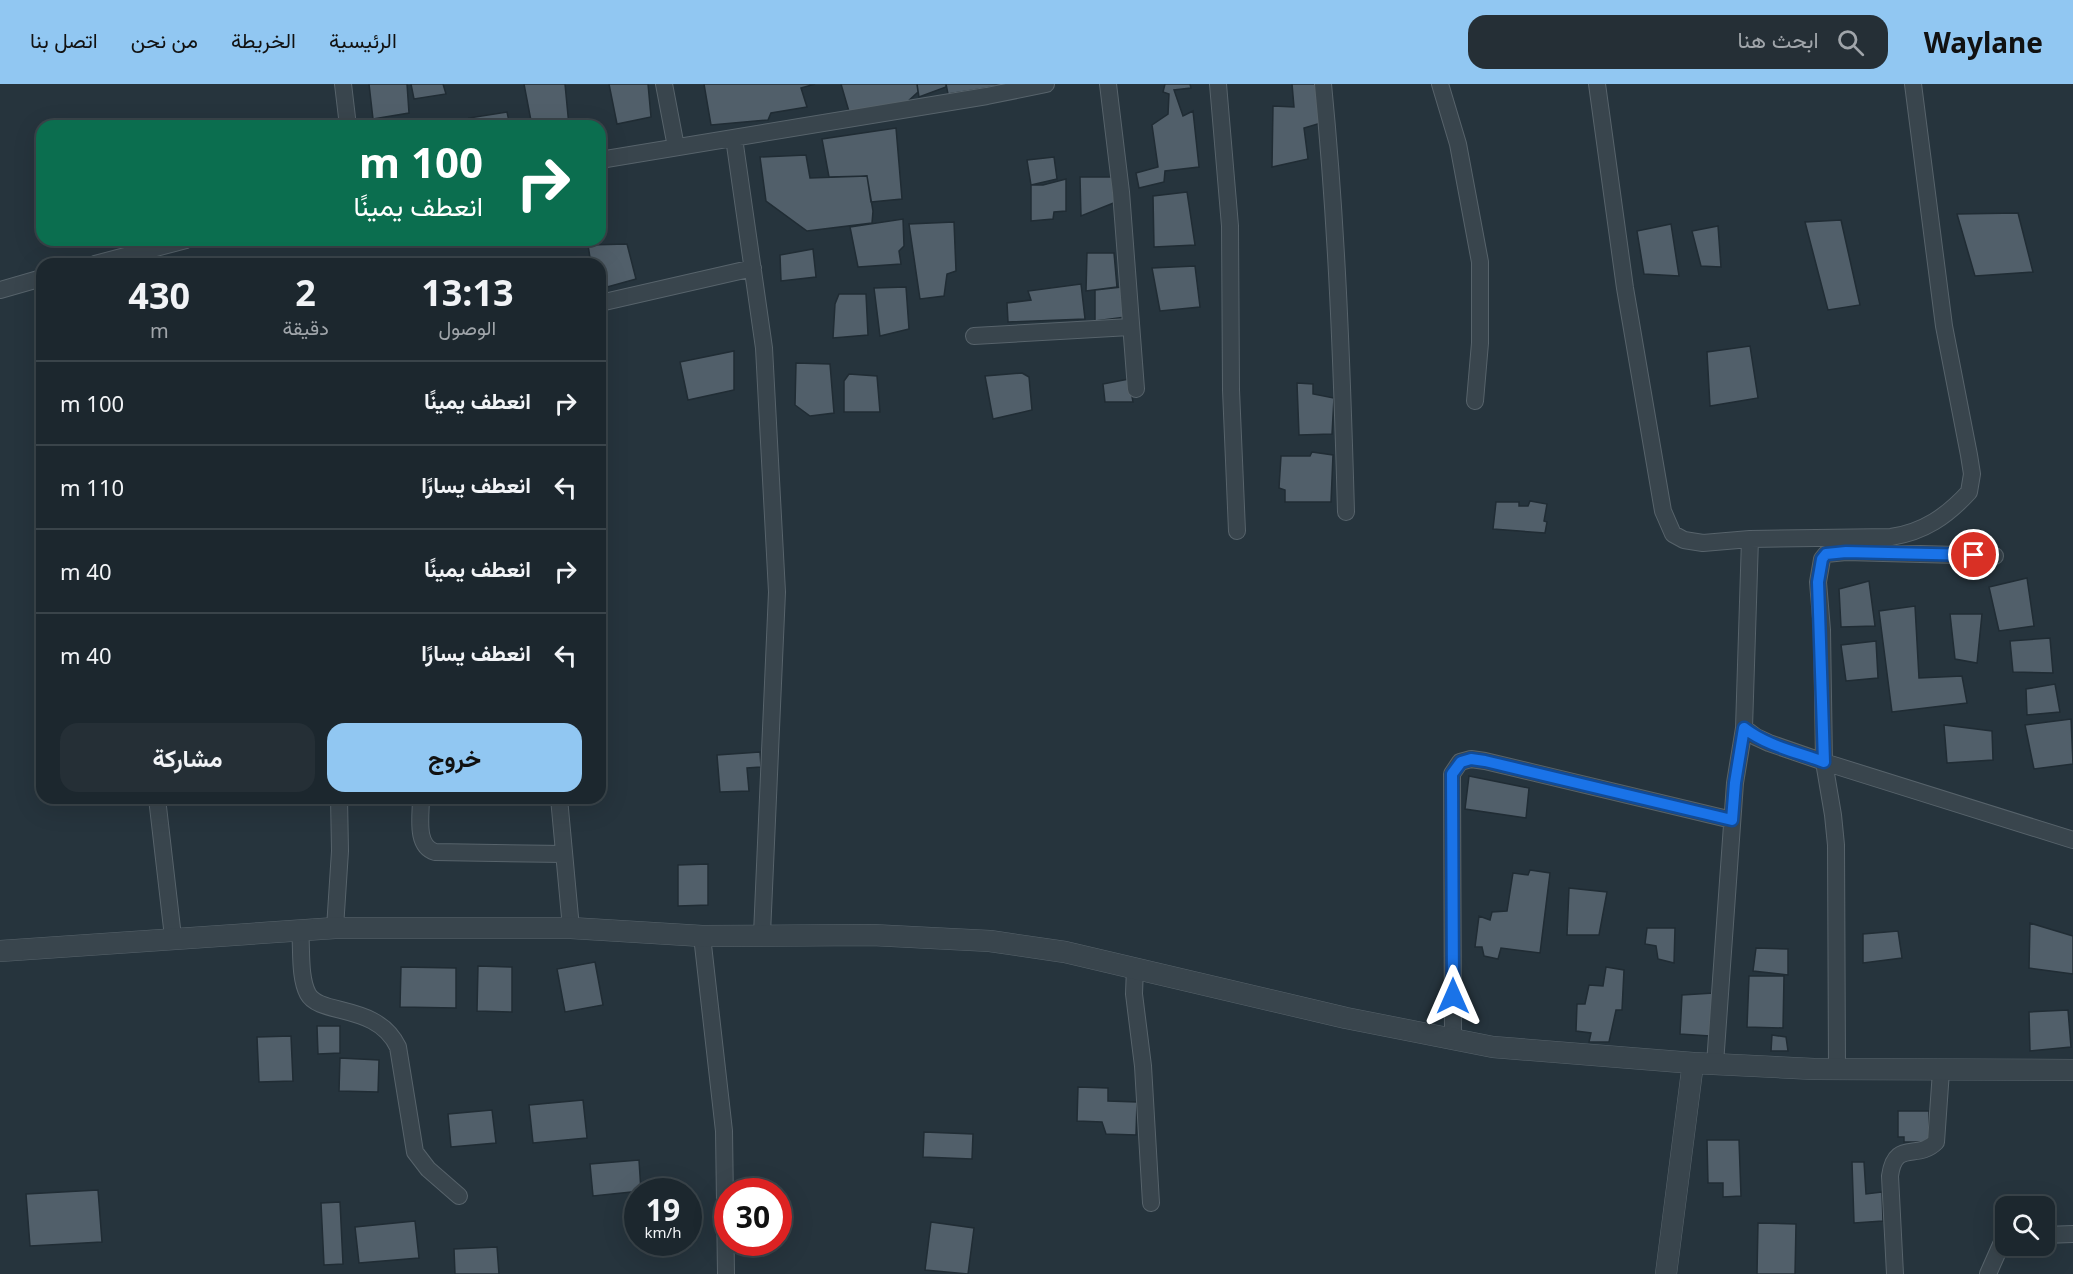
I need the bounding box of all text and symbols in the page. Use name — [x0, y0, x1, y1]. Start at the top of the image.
search box — [1468, 15, 1888, 69]
text: Waylane — [1924, 23, 2043, 61]
text: ابحث هنا — [1737, 24, 1819, 54]
text: اتصل بنا — [30, 26, 98, 54]
text: من نحن — [131, 26, 198, 54]
text: الخريطة — [231, 26, 296, 54]
text: الرئيسية — [329, 26, 397, 54]
icon: search — [1834, 26, 1867, 59]
text: 100 m — [359, 133, 483, 190]
icon: right — [504, 144, 582, 222]
text: انعطف يمينًا — [353, 187, 483, 224]
text: 2 — [295, 268, 316, 317]
text: 13:13 — [421, 268, 514, 317]
text: 430 — [128, 271, 190, 320]
text: دقيقة — [283, 314, 329, 341]
text: الوصول — [439, 314, 496, 341]
text: m — [150, 317, 169, 344]
text: انعطف يمينًا — [424, 385, 531, 415]
icon: right — [549, 387, 582, 420]
text: 100 m — [60, 388, 124, 418]
text: انعطف يسارًا — [421, 469, 531, 499]
icon: left — [549, 471, 582, 504]
text: 110 m — [60, 472, 124, 502]
pin — [1948, 529, 1999, 580]
icon: arrive — [1957, 538, 1990, 571]
text: انعطف يمينًا — [424, 553, 531, 583]
icon: right — [549, 555, 582, 588]
text: 40 m — [60, 556, 111, 586]
text: انعطف يسارًا — [421, 637, 531, 667]
icon: left — [549, 639, 582, 672]
text: 40 m — [60, 640, 111, 670]
button: مشاركة — [60, 723, 315, 792]
button: خروج — [327, 723, 582, 792]
position arrow — [1421, 964, 1485, 1028]
speed limit sign: 30 — [714, 1178, 792, 1256]
text: 19 — [646, 1189, 680, 1230]
map controls — [1995, 1196, 2055, 1256]
button: search — [1995, 1196, 2055, 1256]
text: km/h — [645, 1222, 681, 1242]

